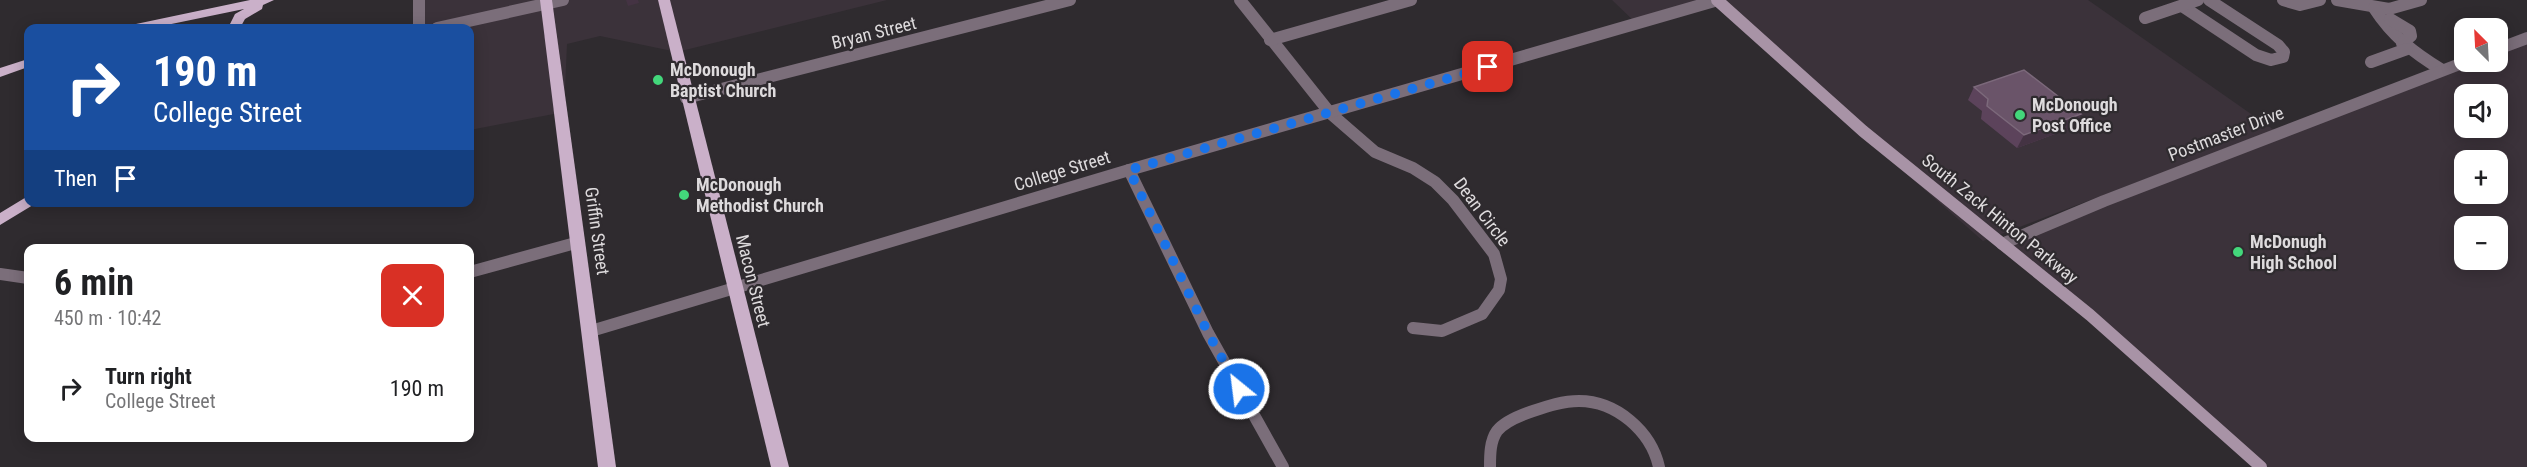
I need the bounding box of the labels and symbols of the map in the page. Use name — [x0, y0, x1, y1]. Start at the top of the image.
street label: Bryan Street — [829, 12, 918, 53]
north arrow — [2454, 18, 2508, 72]
pin — [1462, 41, 1513, 92]
place label: McDonough Baptist Church — [670, 59, 776, 101]
marker: McDonough Baptist Church — [651, 73, 665, 87]
place label: McDonough Post Office — [2032, 94, 2118, 136]
street label: Postmaster Drive — [2165, 102, 2287, 165]
marker: McDonough Post Office — [2013, 108, 2027, 122]
street label: College Street — [1011, 146, 1113, 195]
street label: South Zack Hinton Parkway — [1918, 149, 2083, 288]
street label: Dean Circle — [1450, 173, 1515, 250]
place label: McDonough Methodist Church — [696, 174, 824, 216]
street label: Griffin Street — [581, 186, 614, 276]
marker: McDonough Methodist Church — [677, 188, 691, 202]
place label: McDonugh High School — [2250, 231, 2337, 273]
street label: Macon Street — [732, 232, 775, 329]
marker: McDonugh High School — [2231, 245, 2245, 259]
position arrow — [1207, 357, 1271, 421]

